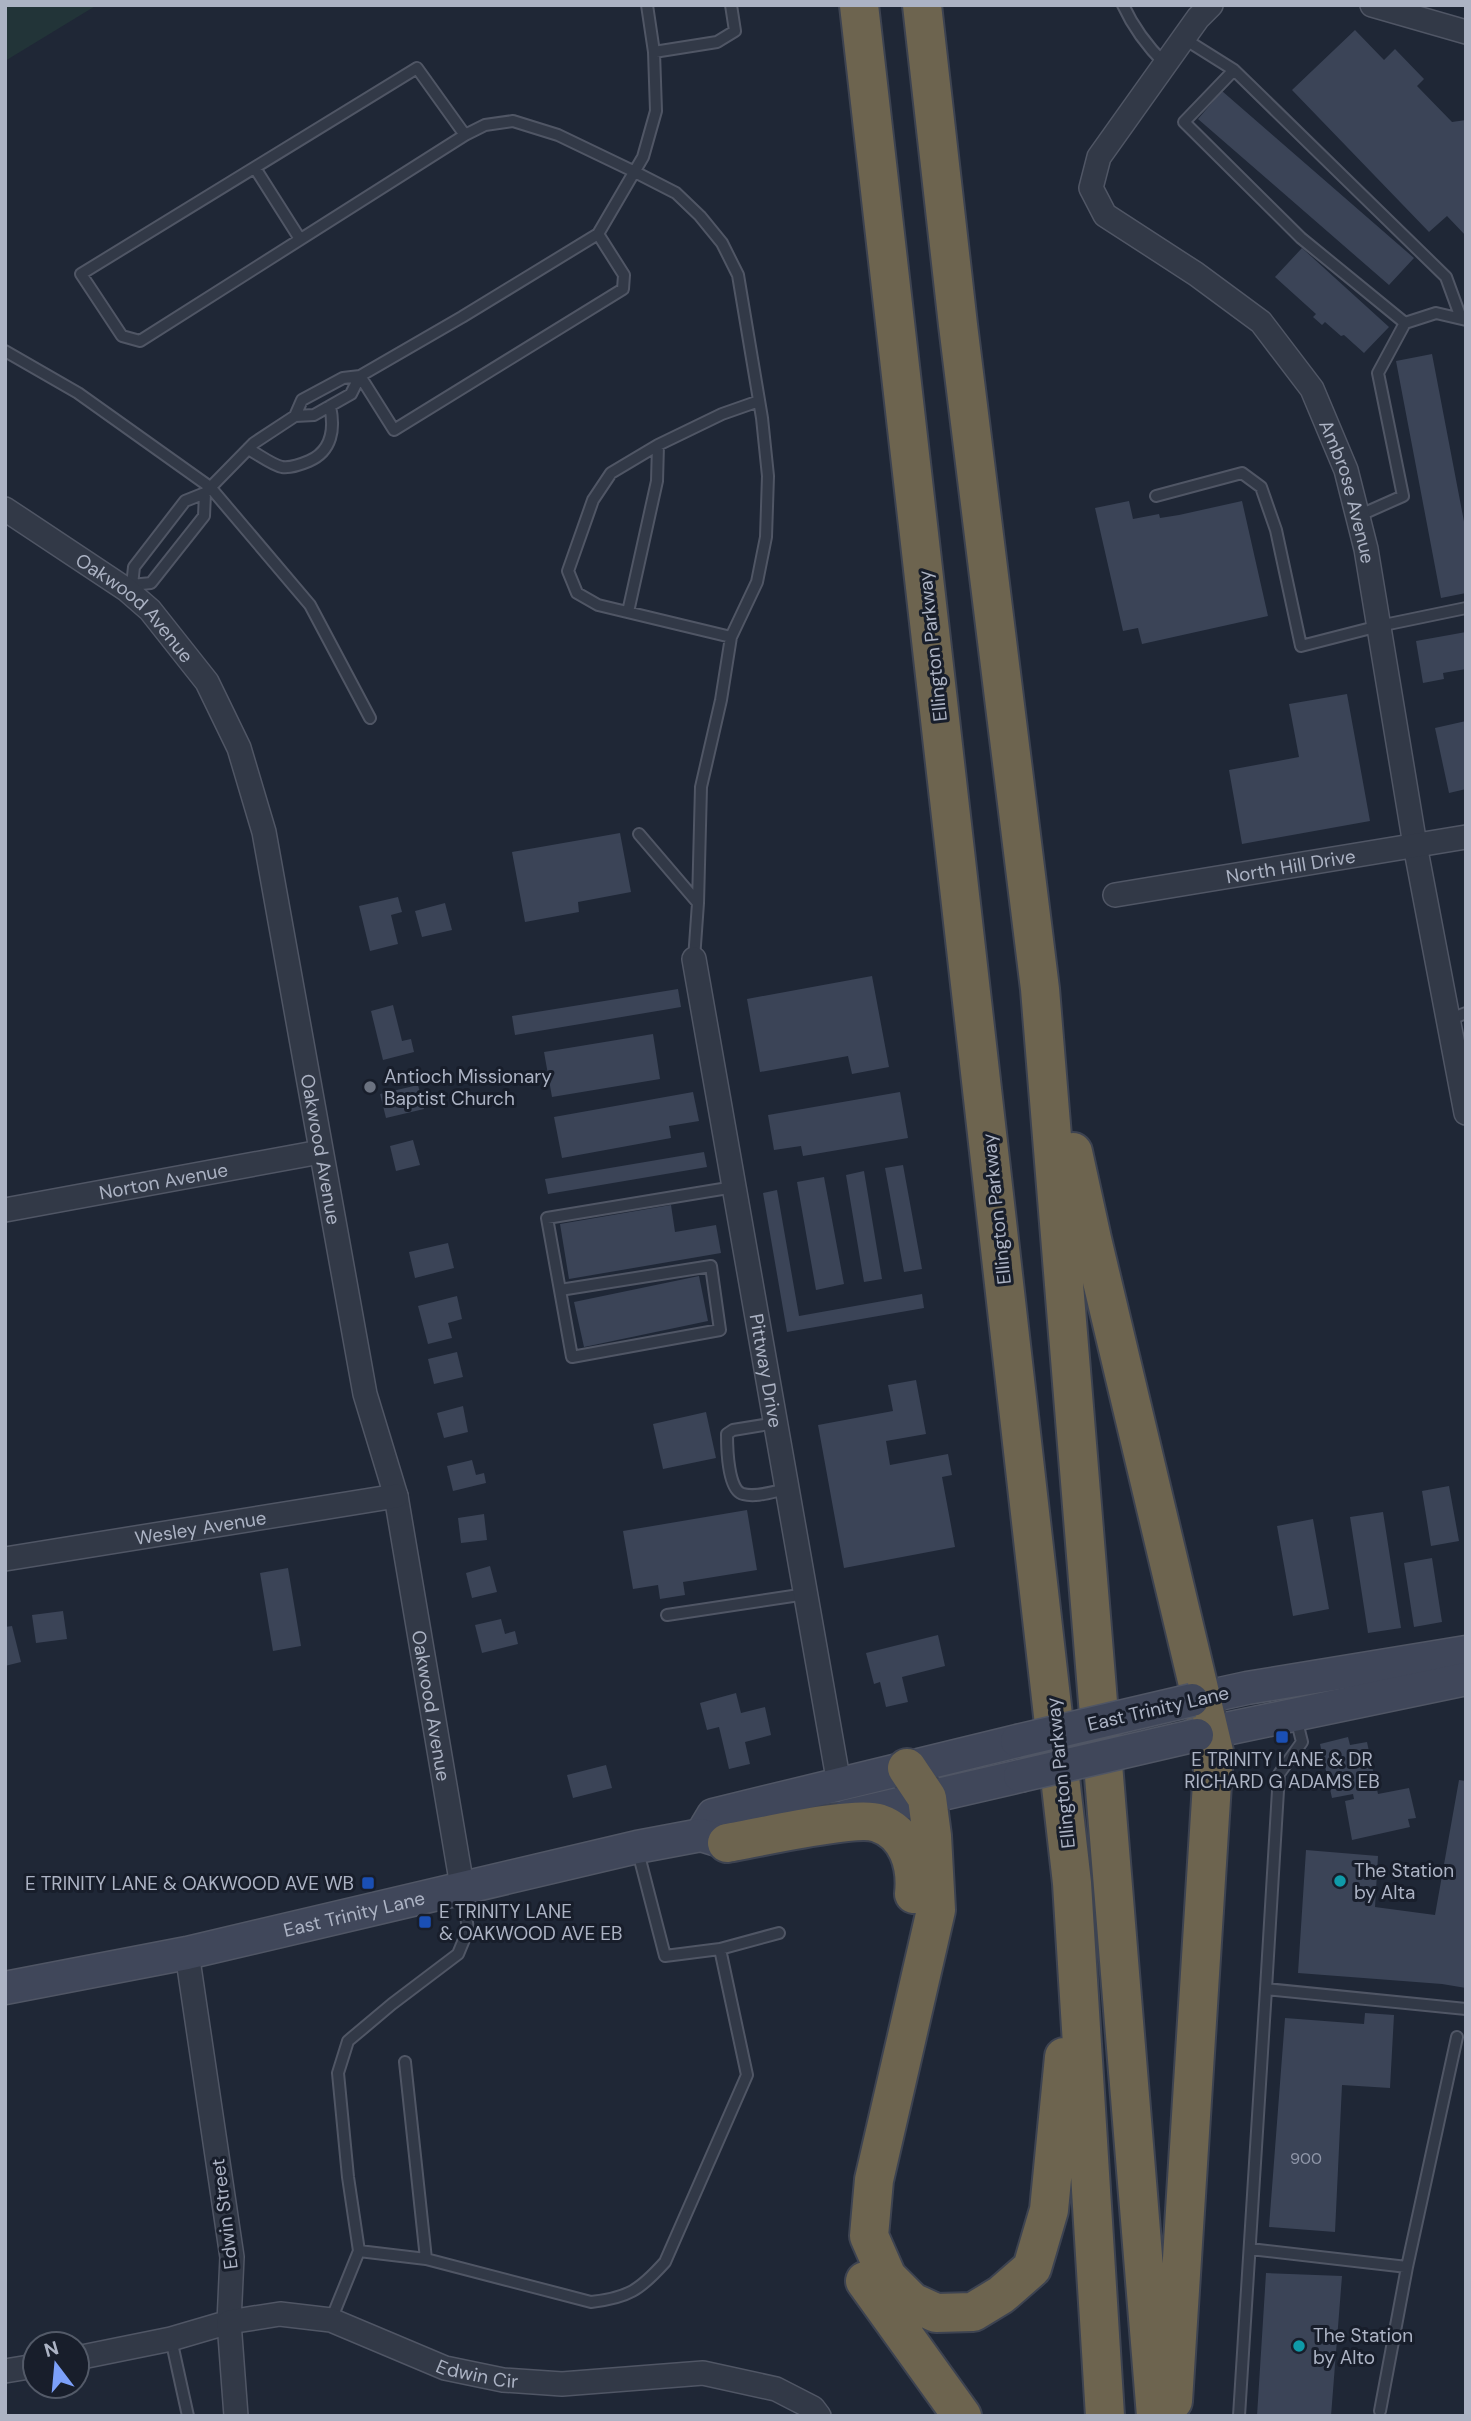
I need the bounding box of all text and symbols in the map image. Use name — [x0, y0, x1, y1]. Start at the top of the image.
street label: Ambrose Avenue — [1313, 416, 1380, 565]
street label: Oakwood Avenue — [71, 547, 199, 668]
street label: Ellington Parkway — [912, 569, 953, 723]
street label: North Hill Drive — [1224, 843, 1357, 889]
place label: Antioch Missionary Baptist Church — [384, 1064, 552, 1111]
street label: Oakwood Avenue — [295, 1072, 346, 1227]
marker: Antioch Missionary Baptist Church — [362, 1079, 378, 1095]
street label: Ellington Parkway — [976, 1132, 1017, 1286]
street label: Norton Avenue — [97, 1157, 230, 1205]
street label: Pittway Drive — [744, 1312, 788, 1430]
street label: Wesley Avenue — [133, 1505, 268, 1551]
street label: Oakwood Avenue — [406, 1628, 456, 1783]
street label: East Trinity Lane — [1085, 1680, 1231, 1737]
street label: Ellington Parkway — [1040, 1696, 1081, 1850]
marker: E TRINITY LANE & DR RICHARD G ADAMS EB — [1274, 1729, 1290, 1745]
place label: E TRINITY LANE & DR RICHARD G ADAMS EB — [1184, 1747, 1380, 1794]
place label: The Station by Alta — [1354, 1858, 1454, 1905]
place label: E TRINITY LANE & OAKWOOD AVE WB — [25, 1871, 354, 1896]
marker: The Station by Alta — [1332, 1873, 1348, 1889]
marker: E TRINITY LANE & OAKWOOD AVE WB — [360, 1875, 376, 1891]
street label: East Trinity Lane — [281, 1885, 427, 1943]
place label: E TRINITY LANE & OAKWOOD AVE EB — [439, 1899, 622, 1946]
marker: E TRINITY LANE & OAKWOOD AVE EB — [417, 1914, 433, 1930]
house number: 900 — [1290, 2148, 1322, 2169]
street label: Edwin Street — [205, 2157, 244, 2271]
place label: The Station by Alto — [1313, 2323, 1413, 2370]
north arrow — [21, 2330, 91, 2400]
text: N — [41, 2335, 62, 2363]
marker: The Station by Alto — [1291, 2338, 1307, 2354]
street label: Edwin Cir — [432, 2354, 519, 2394]

